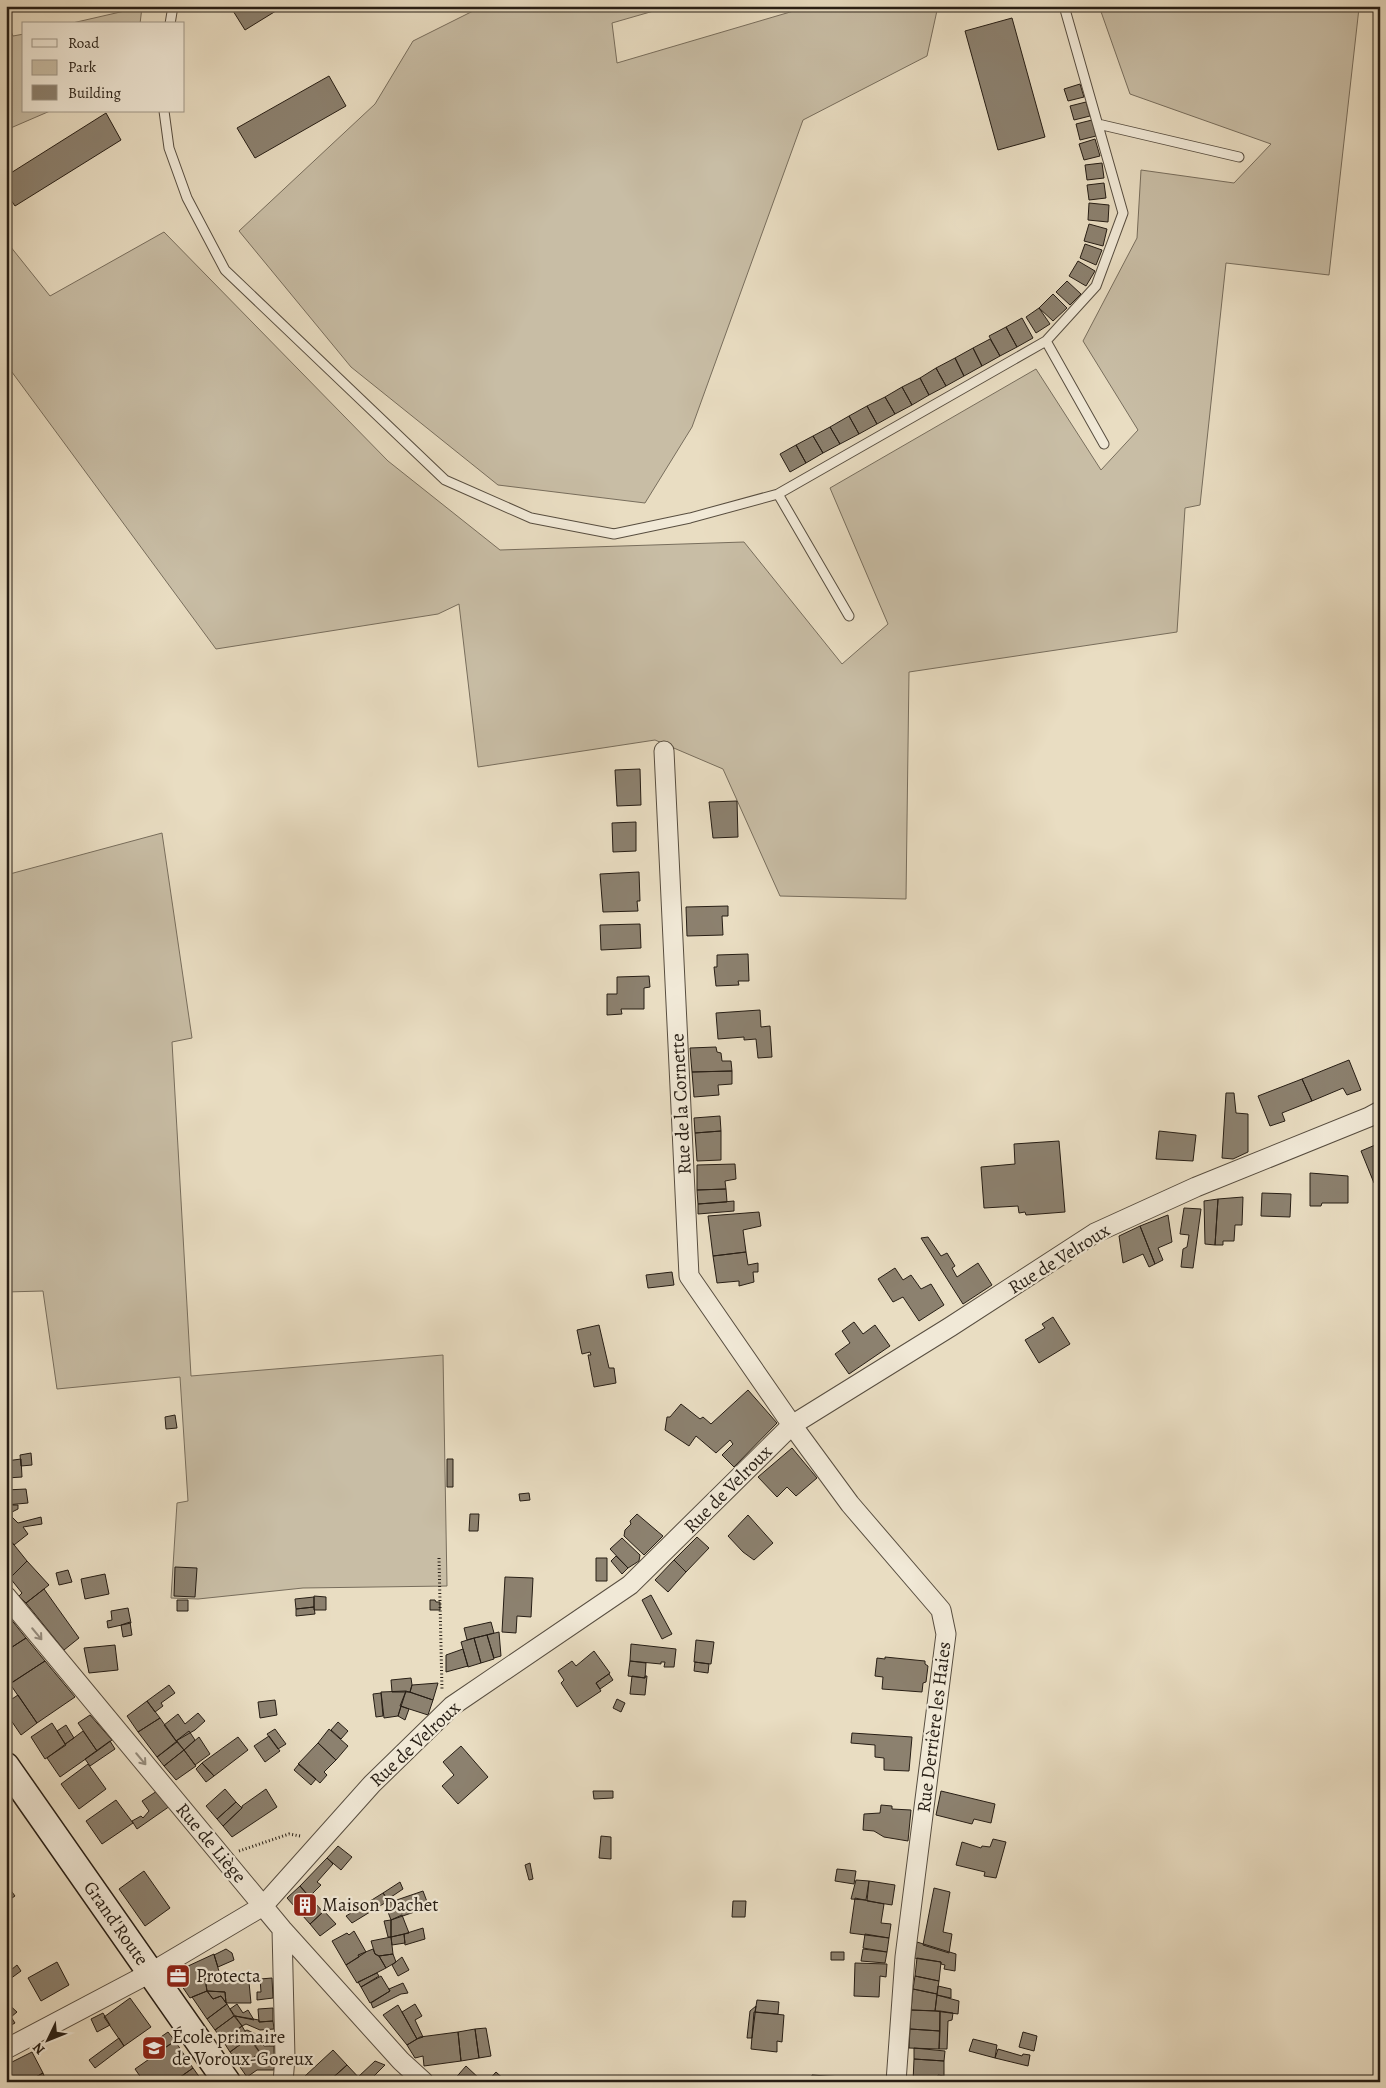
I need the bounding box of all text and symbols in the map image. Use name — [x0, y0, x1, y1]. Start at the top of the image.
legend — [22, 22, 185, 112]
text: Road — [68, 33, 100, 53]
text: Park — [68, 57, 97, 77]
text: Building — [68, 83, 121, 103]
street label: Rue de la Cornette — [664, 1033, 698, 1175]
street label: Rue de Velroux — [1003, 1217, 1115, 1301]
street label: Rue de Velroux — [678, 1439, 778, 1539]
one-way arrow — [32, 1627, 43, 1640]
street label: Rue Derrière les Haies — [911, 1640, 957, 1814]
street label: Rue de Velroux — [364, 1695, 466, 1793]
one-way arrow — [135, 1752, 147, 1765]
street label: Rue de Liège — [170, 1797, 252, 1889]
street label: Grand'Route — [77, 1876, 155, 1971]
building icon: Maison Dachet — [292, 1892, 318, 1918]
place label: Maison Dachet — [322, 1892, 439, 1918]
office icon: Protecta — [165, 1963, 191, 1989]
place label: Protecta — [196, 1963, 261, 1989]
north arrow — [22, 2016, 72, 2066]
place label: École primaire de Voroux-Goreux — [172, 2024, 313, 2072]
school or university icon: École primaire de Voroux-Goreux — [141, 2035, 167, 2061]
text: N — [28, 2038, 49, 2059]

